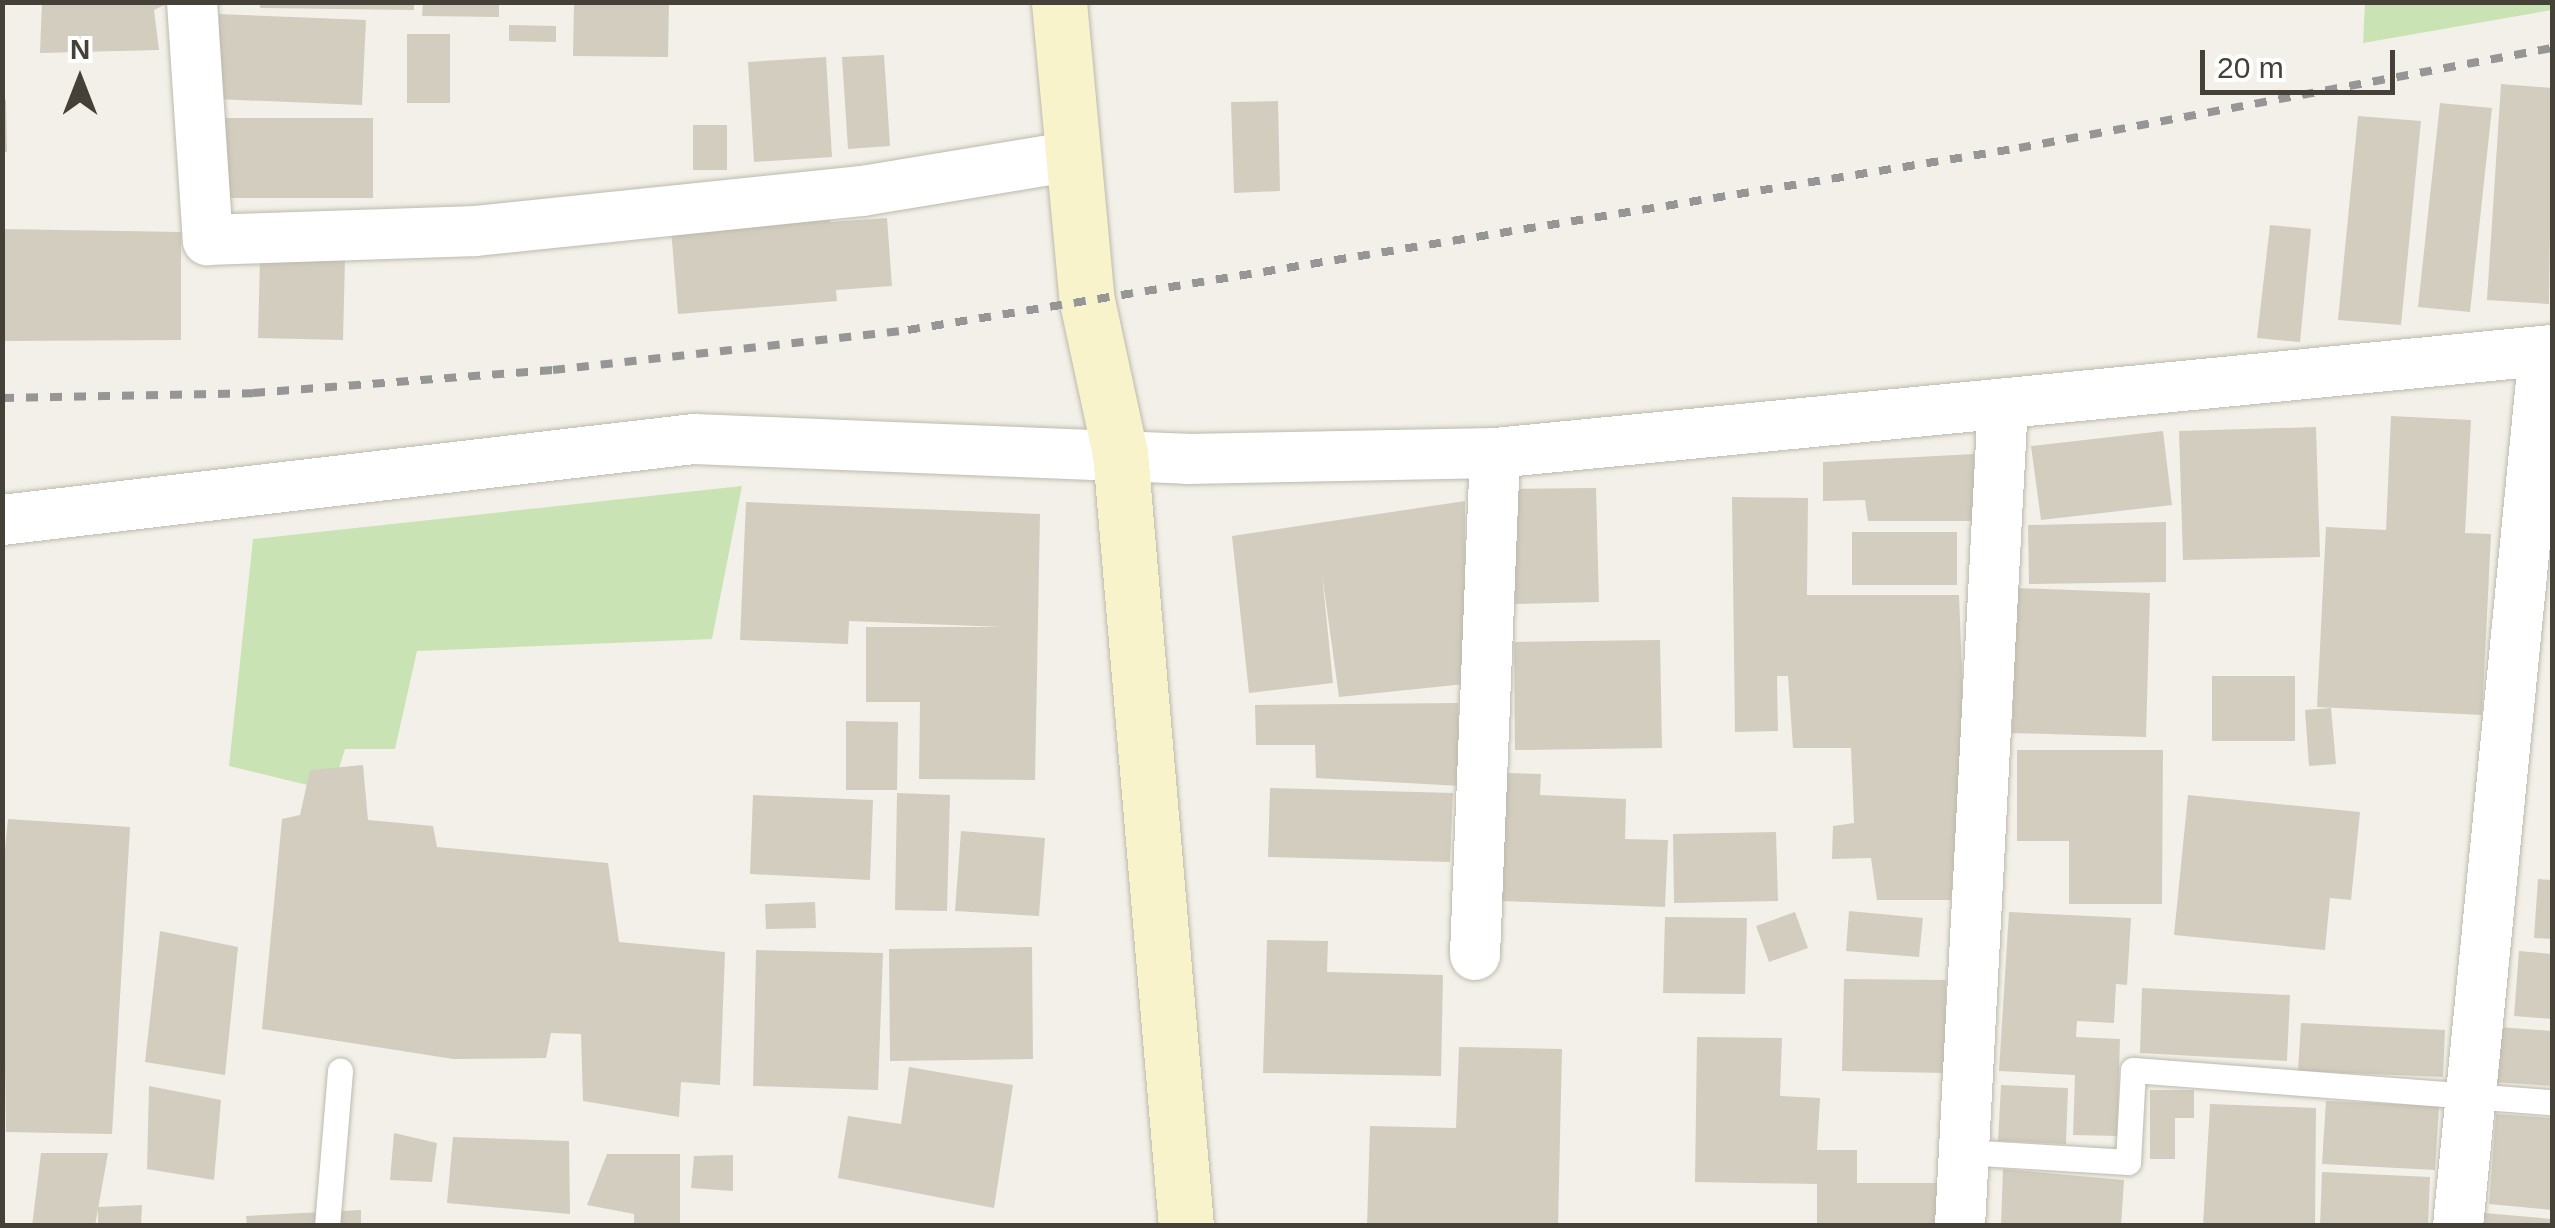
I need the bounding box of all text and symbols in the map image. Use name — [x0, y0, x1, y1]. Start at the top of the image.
north arrow — [30, 30, 130, 130]
scale bar — [2205, 30, 2400, 92]
text: N — [70, 34, 90, 65]
text: 20 m — [2217, 51, 2284, 84]

